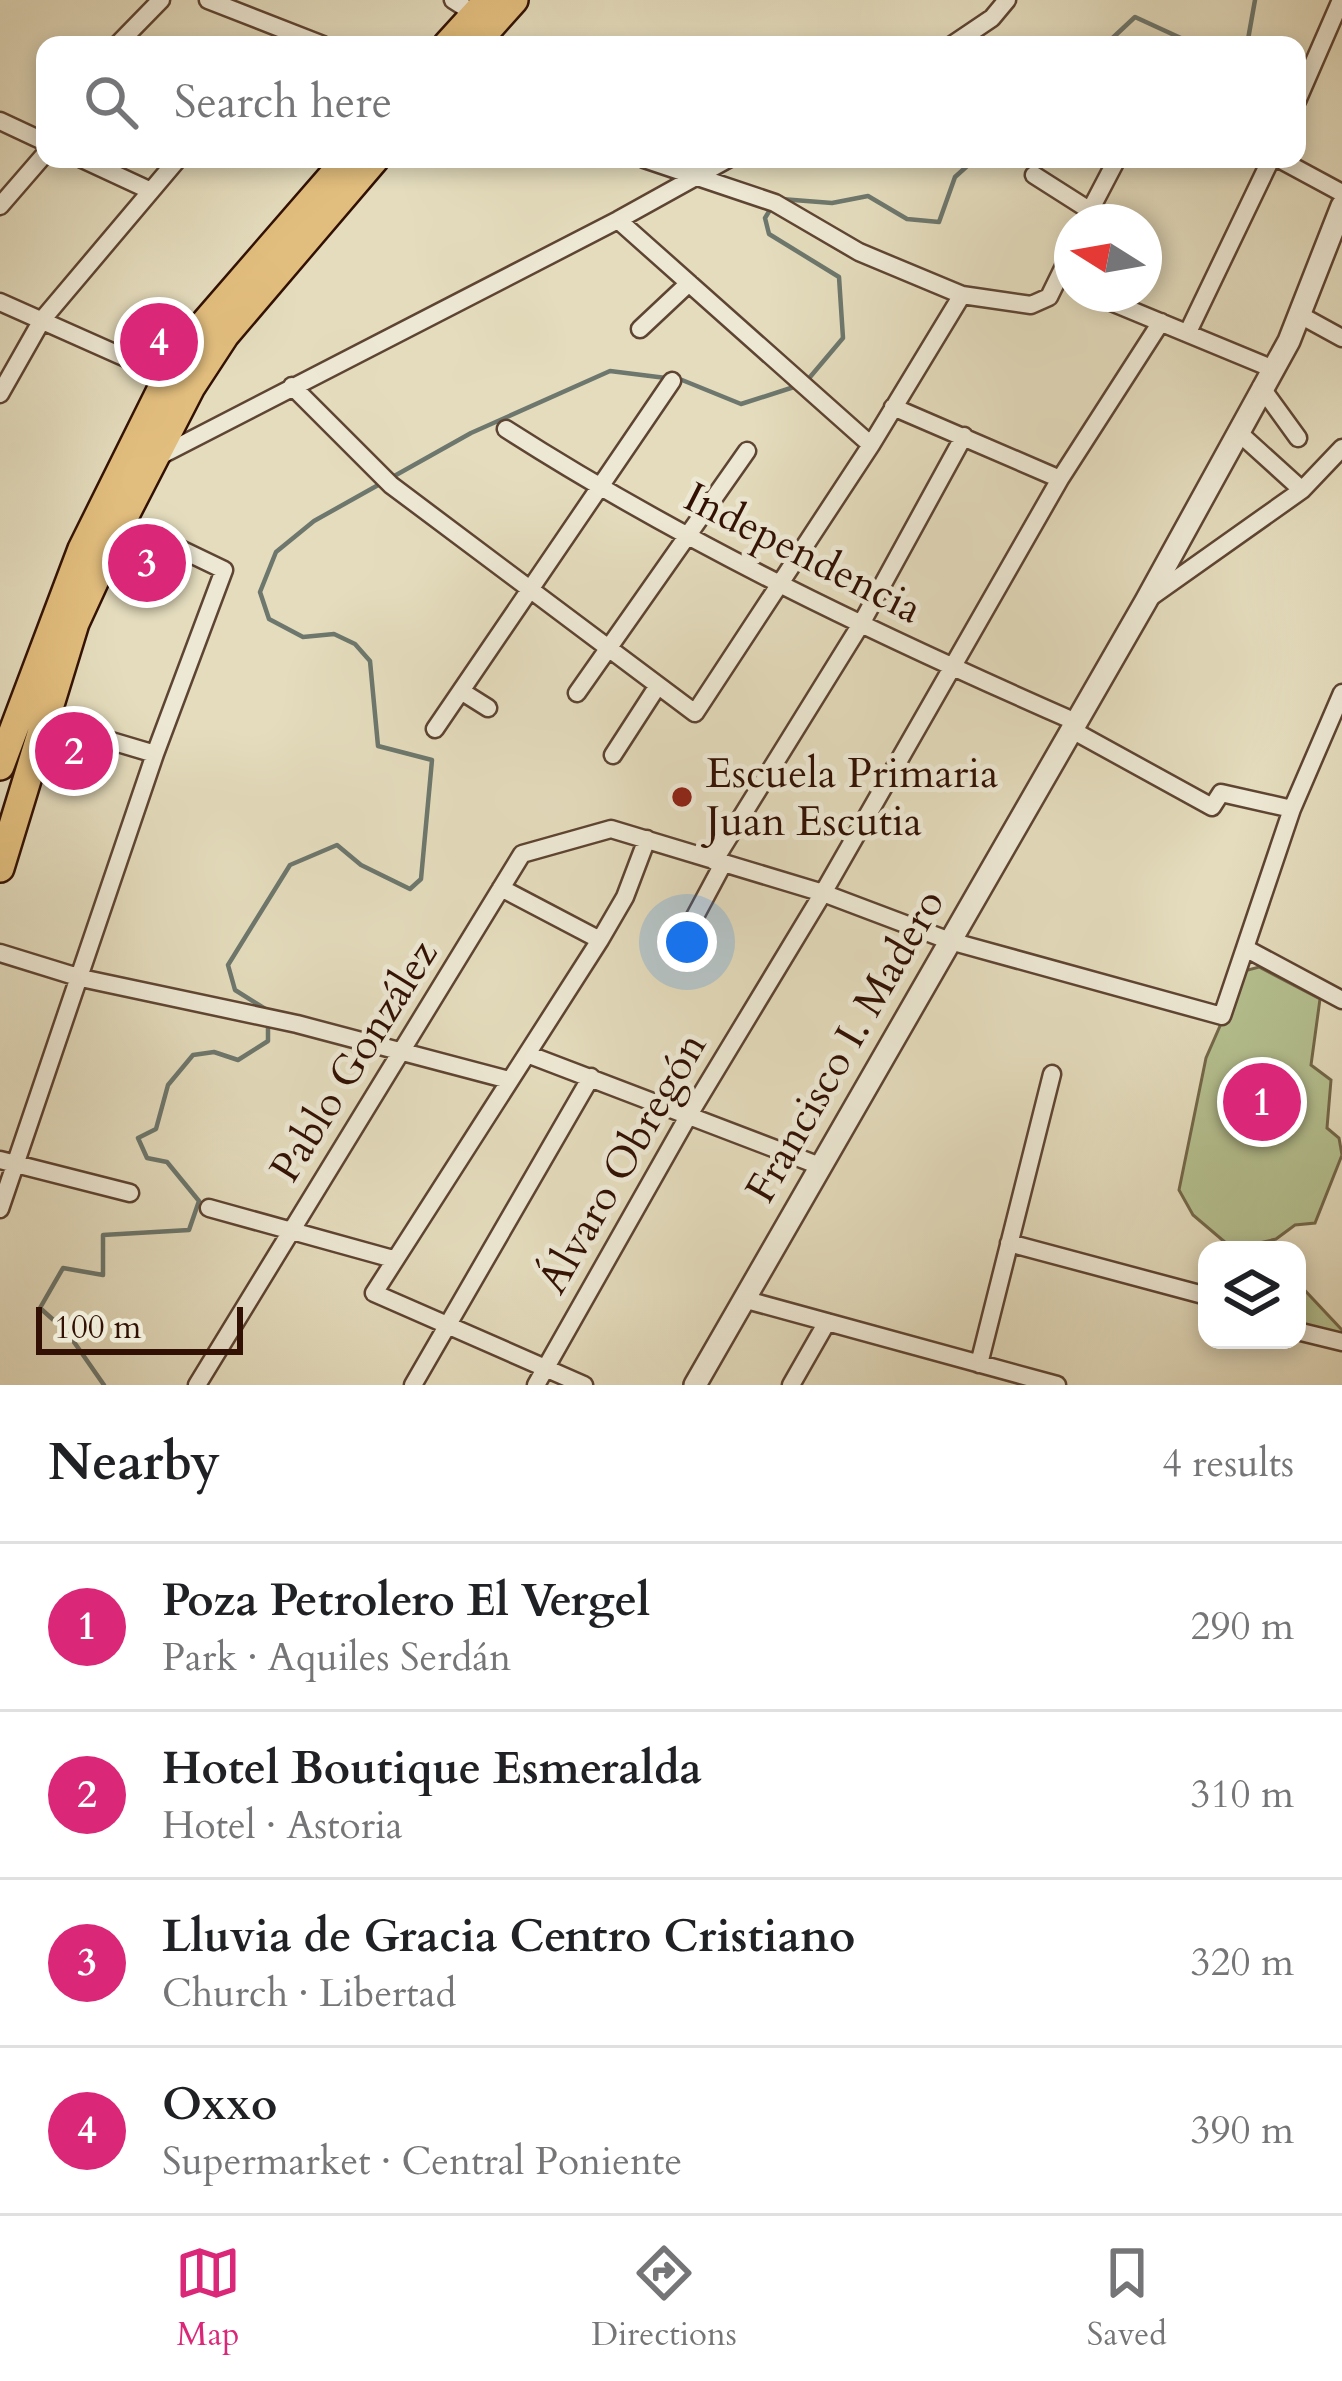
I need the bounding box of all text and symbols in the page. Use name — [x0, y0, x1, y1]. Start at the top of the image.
search box — [36, 36, 1306, 168]
icon: search — [78, 69, 144, 135]
text: Search here — [174, 72, 392, 133]
north arrow — [1054, 204, 1162, 312]
pin: 4 — [120, 297, 198, 387]
street label: Independencia — [675, 469, 931, 637]
pin: 3 — [108, 518, 186, 608]
pin: 2 — [35, 706, 113, 796]
place label: Escuela Primaria Juan Escutia — [700, 745, 998, 850]
marker: Escuela Primaria Juan Escutia — [669, 784, 695, 810]
street label: Francisco I. Madero — [732, 879, 958, 1213]
your location — [657, 912, 717, 972]
street label: Pablo González — [257, 929, 451, 1193]
street label: Álvaro Obregón — [524, 1022, 720, 1304]
pin: 1 — [1223, 1057, 1301, 1147]
map controls — [1198, 1241, 1306, 1349]
button: layers — [1198, 1241, 1306, 1349]
scale bar — [36, 1301, 243, 1354]
text: 100 m — [54, 1305, 141, 1350]
text: Nearby — [48, 1428, 220, 1498]
text: 4 results — [1162, 1437, 1294, 1490]
text: Poza Petrolero El Vergel — [162, 1570, 650, 1631]
text: 1 — [77, 1600, 97, 1653]
text: 290 m — [1191, 1600, 1294, 1653]
text: Park · Aquiles Serdán — [162, 1631, 511, 1684]
text: Hotel Boutique Esmeralda — [162, 1738, 702, 1799]
text: 2 — [77, 1768, 97, 1821]
text: 310 m — [1191, 1768, 1294, 1821]
text: Hotel · Astoria — [162, 1799, 403, 1852]
text: Lluvia de Gracia Centro Cristiano — [162, 1906, 855, 1967]
text: 3 — [77, 1936, 97, 1989]
text: 320 m — [1191, 1936, 1294, 1989]
text: Church · Libertad — [162, 1967, 456, 2020]
text: Oxxo — [162, 2074, 277, 2135]
text: 4 — [77, 2104, 97, 2157]
text: 390 m — [1191, 2104, 1294, 2157]
text: Supermarket · Central Poniente — [162, 2135, 682, 2188]
tab: Map — [175, 2240, 241, 2357]
tab: Directions — [591, 2240, 737, 2357]
tab: Saved — [1087, 2240, 1167, 2357]

